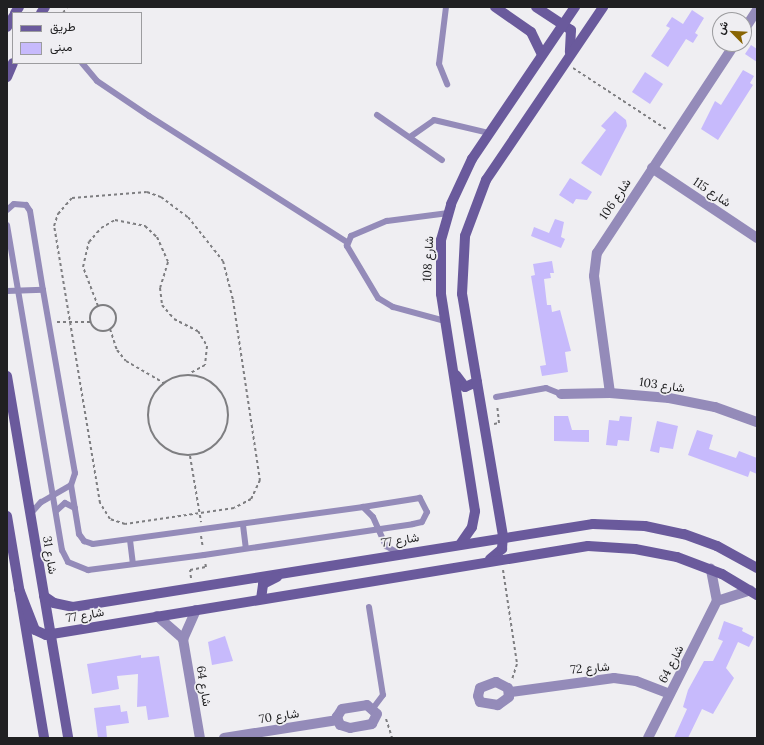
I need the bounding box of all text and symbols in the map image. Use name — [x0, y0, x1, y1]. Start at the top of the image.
legend — [12, 12, 142, 64]
north arrow — [712, 12, 752, 52]
text: طريق — [50, 19, 75, 34]
text: ش — [713, 19, 731, 36]
text: مبنى — [50, 39, 72, 54]
street label: شارع 115 — [690, 174, 734, 210]
street label: شارع 106 — [596, 176, 634, 222]
street label: شارع 108 — [420, 236, 436, 282]
street label: شارع 103 — [638, 375, 686, 395]
street label: شارع 77 — [380, 530, 420, 550]
street label: شارع 31 — [40, 535, 60, 575]
street label: شارع 77 — [65, 605, 105, 625]
street label: شارع 64 — [655, 643, 687, 685]
street label: شارع 72 — [570, 659, 610, 677]
street label: شارع 64 — [194, 665, 214, 707]
street label: شارع 70 — [258, 706, 300, 726]

